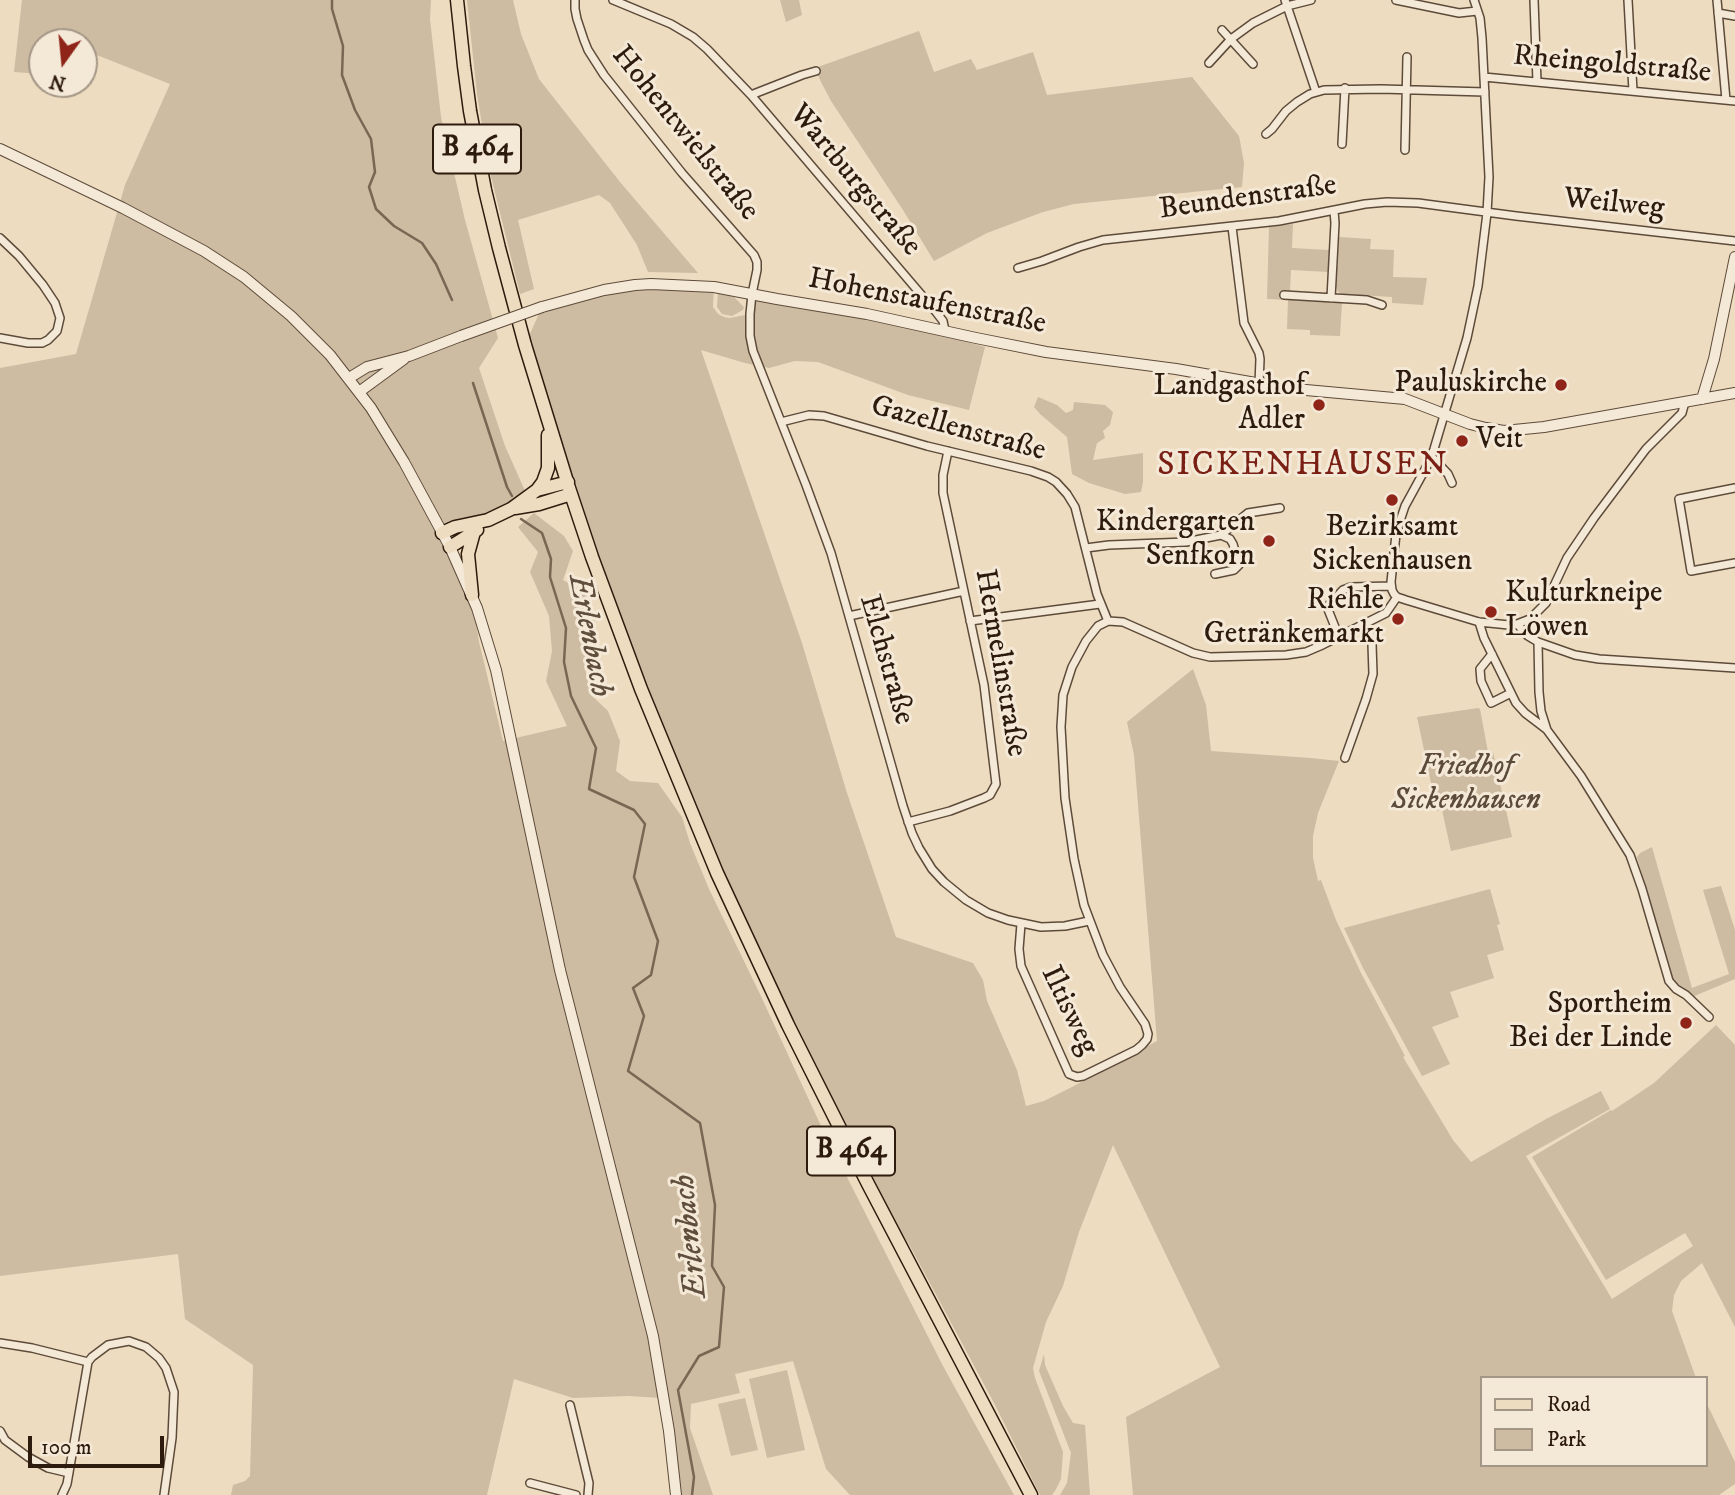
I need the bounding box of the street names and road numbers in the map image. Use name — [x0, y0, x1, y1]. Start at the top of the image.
street label: Hohentwielstraße — [602, 39, 766, 229]
street label: Rheingoldstraße — [1512, 39, 1712, 93]
street label: Wartburgstraße — [780, 98, 928, 264]
road number: B 464 — [433, 124, 521, 174]
street label: Beundenstraße — [1157, 169, 1339, 229]
street label: Weilweg — [1562, 182, 1666, 228]
street label: Hohenstaufenstraße — [805, 262, 1049, 344]
street label: Gazellenstraße — [867, 389, 1049, 471]
street label: Hermelinstraße — [965, 566, 1033, 760]
street label: Elchstraße — [849, 591, 921, 729]
street label: Iltisweg — [1031, 961, 1105, 1061]
road number: B 464 — [807, 1126, 895, 1176]

